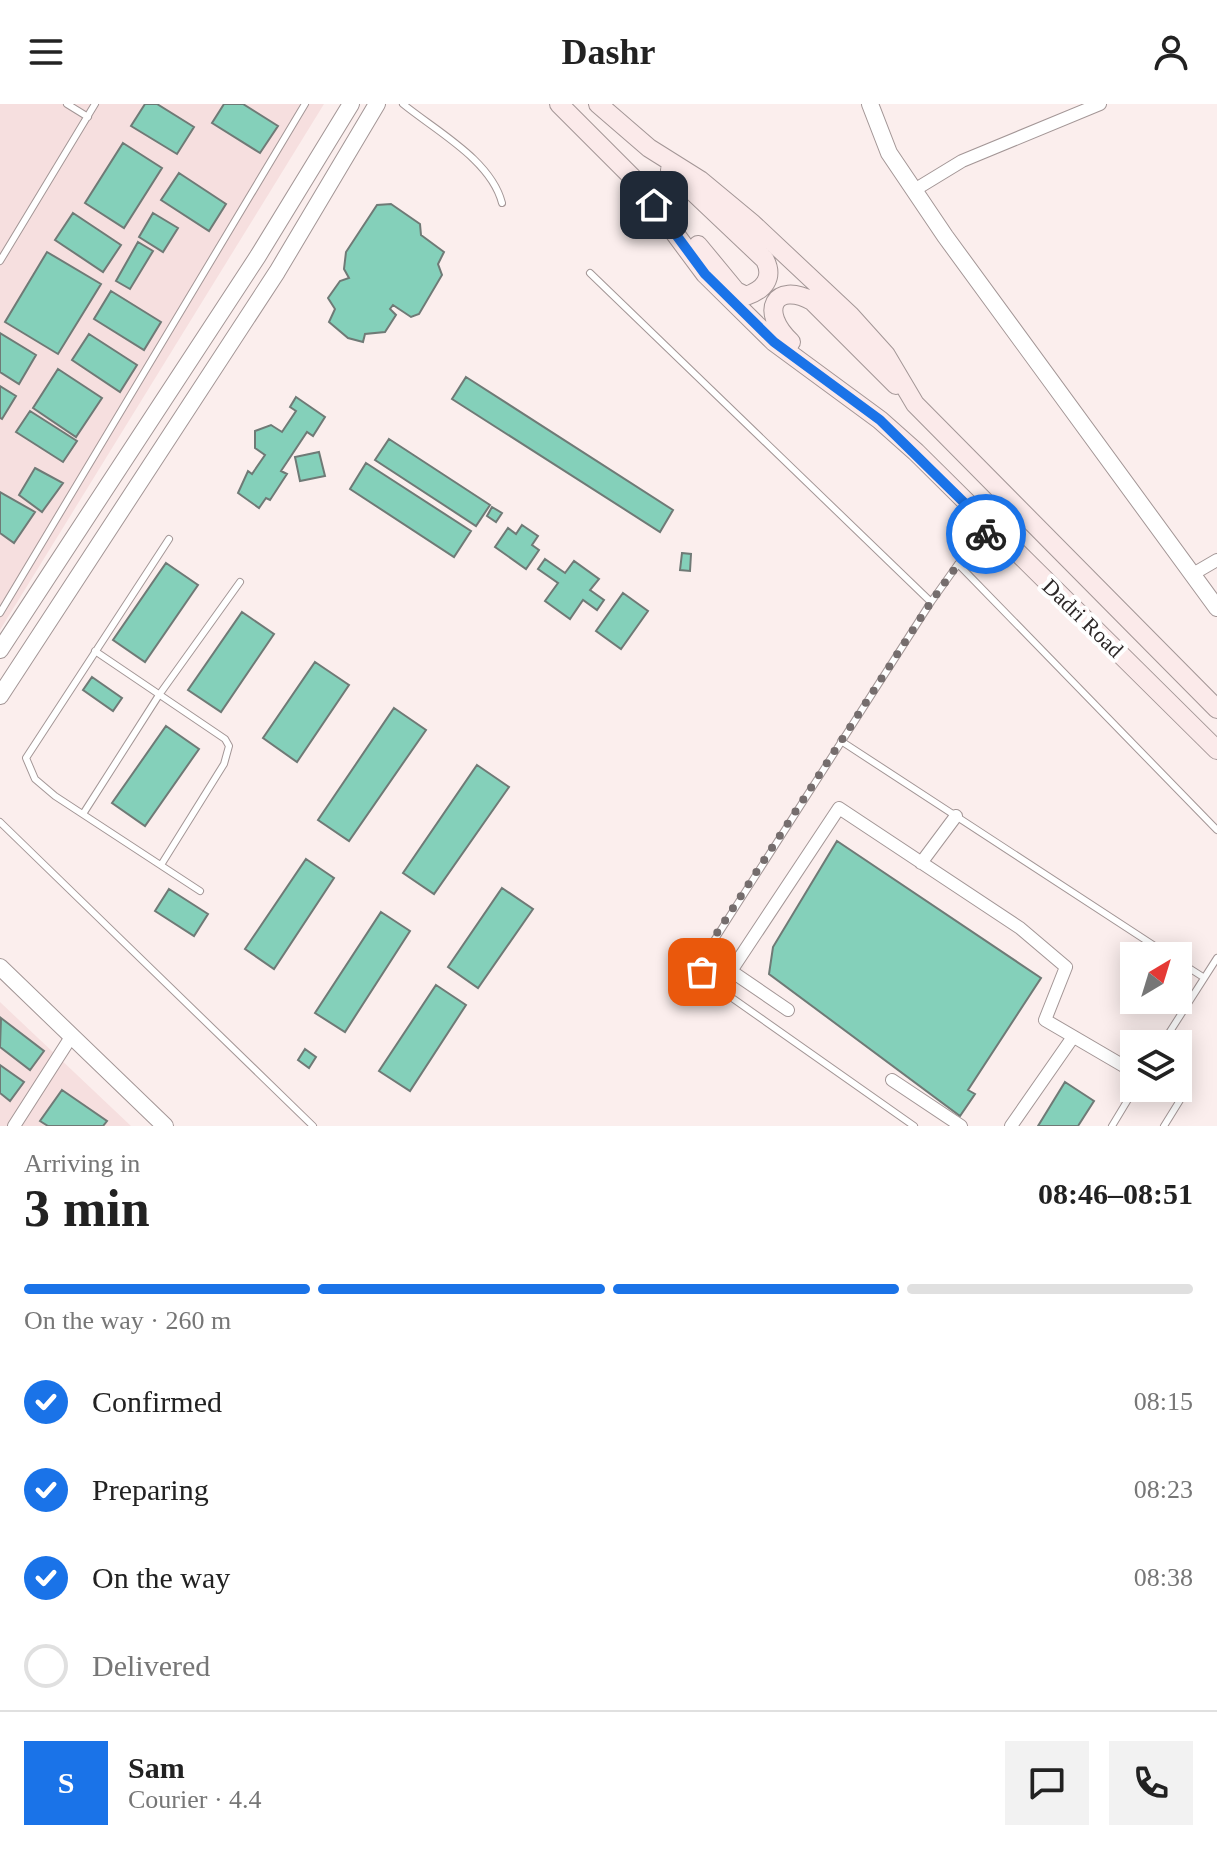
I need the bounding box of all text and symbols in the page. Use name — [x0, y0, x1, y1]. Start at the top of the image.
icon: menu — [24, 30, 68, 74]
icon: person — [1149, 30, 1193, 74]
text: Dashr — [561, 32, 656, 72]
pin — [620, 171, 688, 239]
icon: home — [632, 183, 676, 227]
courier — [946, 494, 1026, 574]
icon: bike — [964, 512, 1008, 556]
street label: Dadri Road — [1038, 574, 1128, 662]
pin — [668, 938, 736, 1006]
north arrow — [1120, 942, 1192, 1014]
map controls — [1120, 942, 1192, 1102]
icon: bag — [680, 950, 724, 994]
button: layers — [1120, 1030, 1192, 1102]
text: Arriving in — [24, 1149, 140, 1178]
text: 08:46–08:51 — [1038, 1177, 1193, 1210]
text: 3 min — [24, 1180, 150, 1237]
text: On the way · 260 m — [24, 1306, 231, 1335]
icon: check — [24, 1380, 68, 1424]
text: Confirmed — [92, 1385, 222, 1418]
text: 08:15 — [1134, 1387, 1193, 1416]
icon: check — [24, 1468, 68, 1512]
text: Preparing — [92, 1473, 209, 1506]
text: 08:23 — [1134, 1475, 1193, 1504]
icon: check — [24, 1556, 68, 1600]
text: On the way — [92, 1561, 230, 1594]
text: 08:38 — [1134, 1563, 1193, 1592]
text: Delivered — [92, 1649, 210, 1682]
button: chat — [1005, 1741, 1089, 1825]
button: phone — [1109, 1741, 1193, 1825]
text: Sam — [128, 1751, 185, 1784]
text: S — [58, 1766, 74, 1799]
text: Courier · 4.4 — [128, 1785, 262, 1814]

